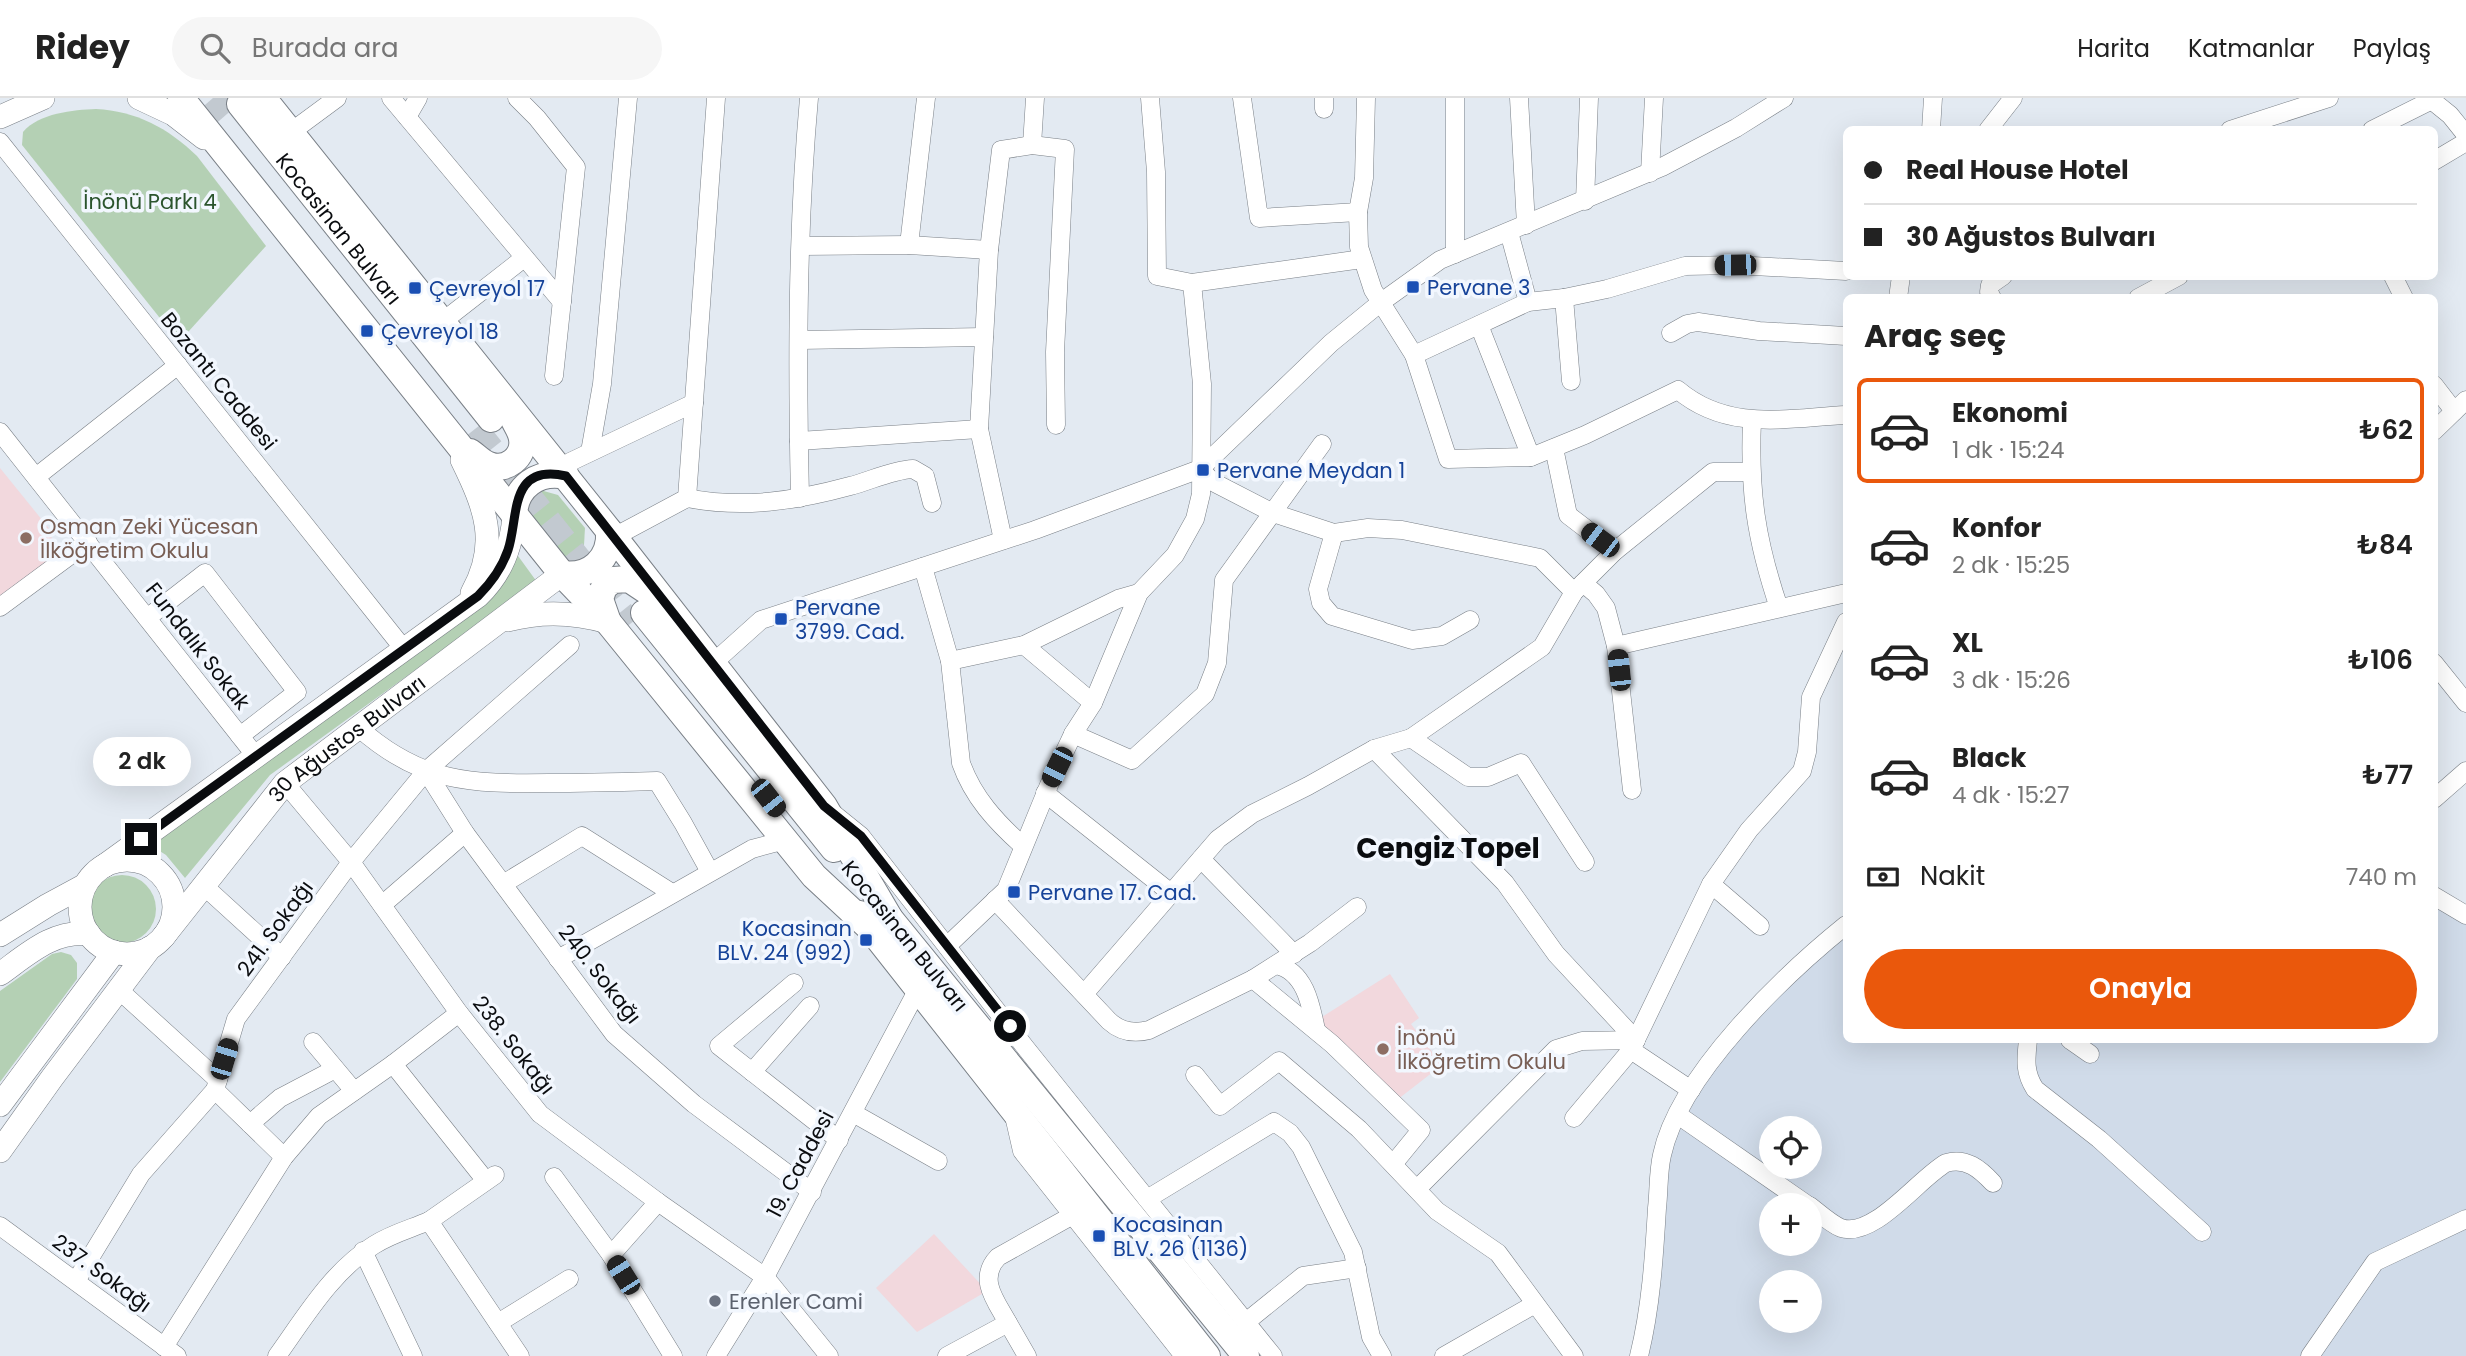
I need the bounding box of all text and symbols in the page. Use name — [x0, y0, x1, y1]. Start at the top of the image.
search box — [172, 17, 662, 80]
text: Ridey — [35, 24, 130, 71]
icon: search — [196, 29, 234, 67]
text: Burada ara — [252, 30, 399, 66]
text: Harita — [2077, 32, 2150, 65]
text: Katmanlar — [2188, 32, 2315, 65]
text: Paylaş — [2353, 32, 2431, 65]
street label: Kocasinan Bulvarı — [270, 146, 408, 310]
text: Real House Hotel — [1906, 152, 2129, 188]
park label: İnönü Parkı 4 — [83, 187, 217, 216]
text: 30 Ağustos Bulvarı — [1906, 219, 2156, 255]
car — [1714, 254, 1757, 276]
place label: Pervane 3 — [1427, 273, 1530, 302]
place label: Çevreyol 17 — [429, 274, 545, 303]
marker: Pervane 3 — [1405, 279, 1421, 295]
marker: Çevreyol 17 — [407, 280, 423, 296]
street label: Bozantı Caddesi — [154, 306, 284, 456]
text: Araç seç — [1864, 313, 2006, 358]
place label: Çevreyol 18 — [381, 317, 499, 346]
marker: Çevreyol 18 — [359, 323, 375, 339]
text: Ekonomi — [1952, 395, 2068, 431]
icon: car — [1868, 399, 1931, 462]
text: ₺62 — [2360, 412, 2413, 448]
text: 1 dk · 15:24 — [1952, 434, 2064, 466]
place label: Pervane Meydan 1 — [1217, 456, 1405, 485]
marker: Pervane Meydan 1 — [1195, 462, 1211, 478]
text: Konfor — [1952, 510, 2041, 546]
place label: Osman Zeki Yücesan İlköğretim Okulu — [40, 512, 258, 565]
icon: car — [1868, 514, 1931, 577]
car — [1577, 519, 1624, 561]
text: ₺84 — [2357, 527, 2413, 563]
marker: Osman Zeki Yücesan İlköğretim Okulu — [18, 530, 34, 546]
text: 2 dk · 15:25 — [1952, 549, 2070, 581]
street label: Fundalık Sokak — [139, 576, 257, 716]
place label: Pervane 3799. Cad. — [795, 593, 904, 646]
marker: Pervane 3799. Cad. — [773, 611, 789, 627]
text: XL — [1952, 625, 1983, 661]
icon: car — [1868, 629, 1931, 692]
text: ₺106 — [2348, 642, 2413, 678]
car — [1607, 648, 1632, 692]
text: 3 dk · 15:26 — [1952, 664, 2071, 696]
street label: 30 Ağustos Bulvarı — [261, 668, 431, 808]
callout: 2 dk — [92, 738, 190, 786]
text: Black — [1952, 740, 2026, 776]
car — [1039, 744, 1076, 790]
icon: car — [1868, 744, 1931, 807]
text: 2 dk — [118, 745, 166, 777]
text: ₺77 — [2363, 757, 2413, 793]
car — [747, 775, 790, 821]
text: 4 dk · 15:27 — [1952, 779, 2070, 811]
route end — [125, 823, 157, 855]
district label: Cengiz Topel — [1356, 829, 1540, 868]
street label: Kocasinan Bulvarı — [835, 855, 975, 1017]
icon: cash — [1864, 858, 1902, 896]
text: Nakit — [1920, 858, 1985, 894]
text: 740 m — [2346, 861, 2417, 893]
street label: 241. Sokağı — [230, 874, 320, 982]
place label: Pervane 17. Cad. — [1028, 878, 1196, 907]
marker: Pervane 17. Cad. — [1006, 884, 1022, 900]
place label: Kocasinan BLV. 24 (992) — [717, 914, 852, 967]
street label: 240. Sokağı — [552, 918, 648, 1030]
marker: Kocasinan BLV. 24 (992) — [858, 932, 874, 948]
button: Onayla — [1864, 949, 2417, 1029]
street label: 238. Sokağı — [466, 990, 562, 1100]
route start — [994, 1010, 1026, 1042]
place label: İnönü İlköğretim Okulu — [1397, 1023, 1566, 1076]
car — [208, 1036, 241, 1082]
marker: İnönü İlköğretim Okulu — [1375, 1041, 1391, 1057]
street label: 19. Caddesi — [760, 1105, 840, 1223]
map controls — [1759, 1116, 1822, 1333]
button: locate — [1759, 1116, 1822, 1179]
button: + — [1759, 1193, 1822, 1256]
place label: Kocasinan BLV. 26 (1136) — [1113, 1210, 1248, 1263]
street label: 237. Sokağı — [47, 1227, 157, 1319]
marker: Kocasinan BLV. 26 (1136) — [1091, 1228, 1107, 1244]
car — [603, 1252, 644, 1298]
button: − — [1759, 1270, 1822, 1333]
place label: Erenler Cami — [729, 1287, 863, 1316]
marker: Erenler Cami — [707, 1293, 723, 1309]

